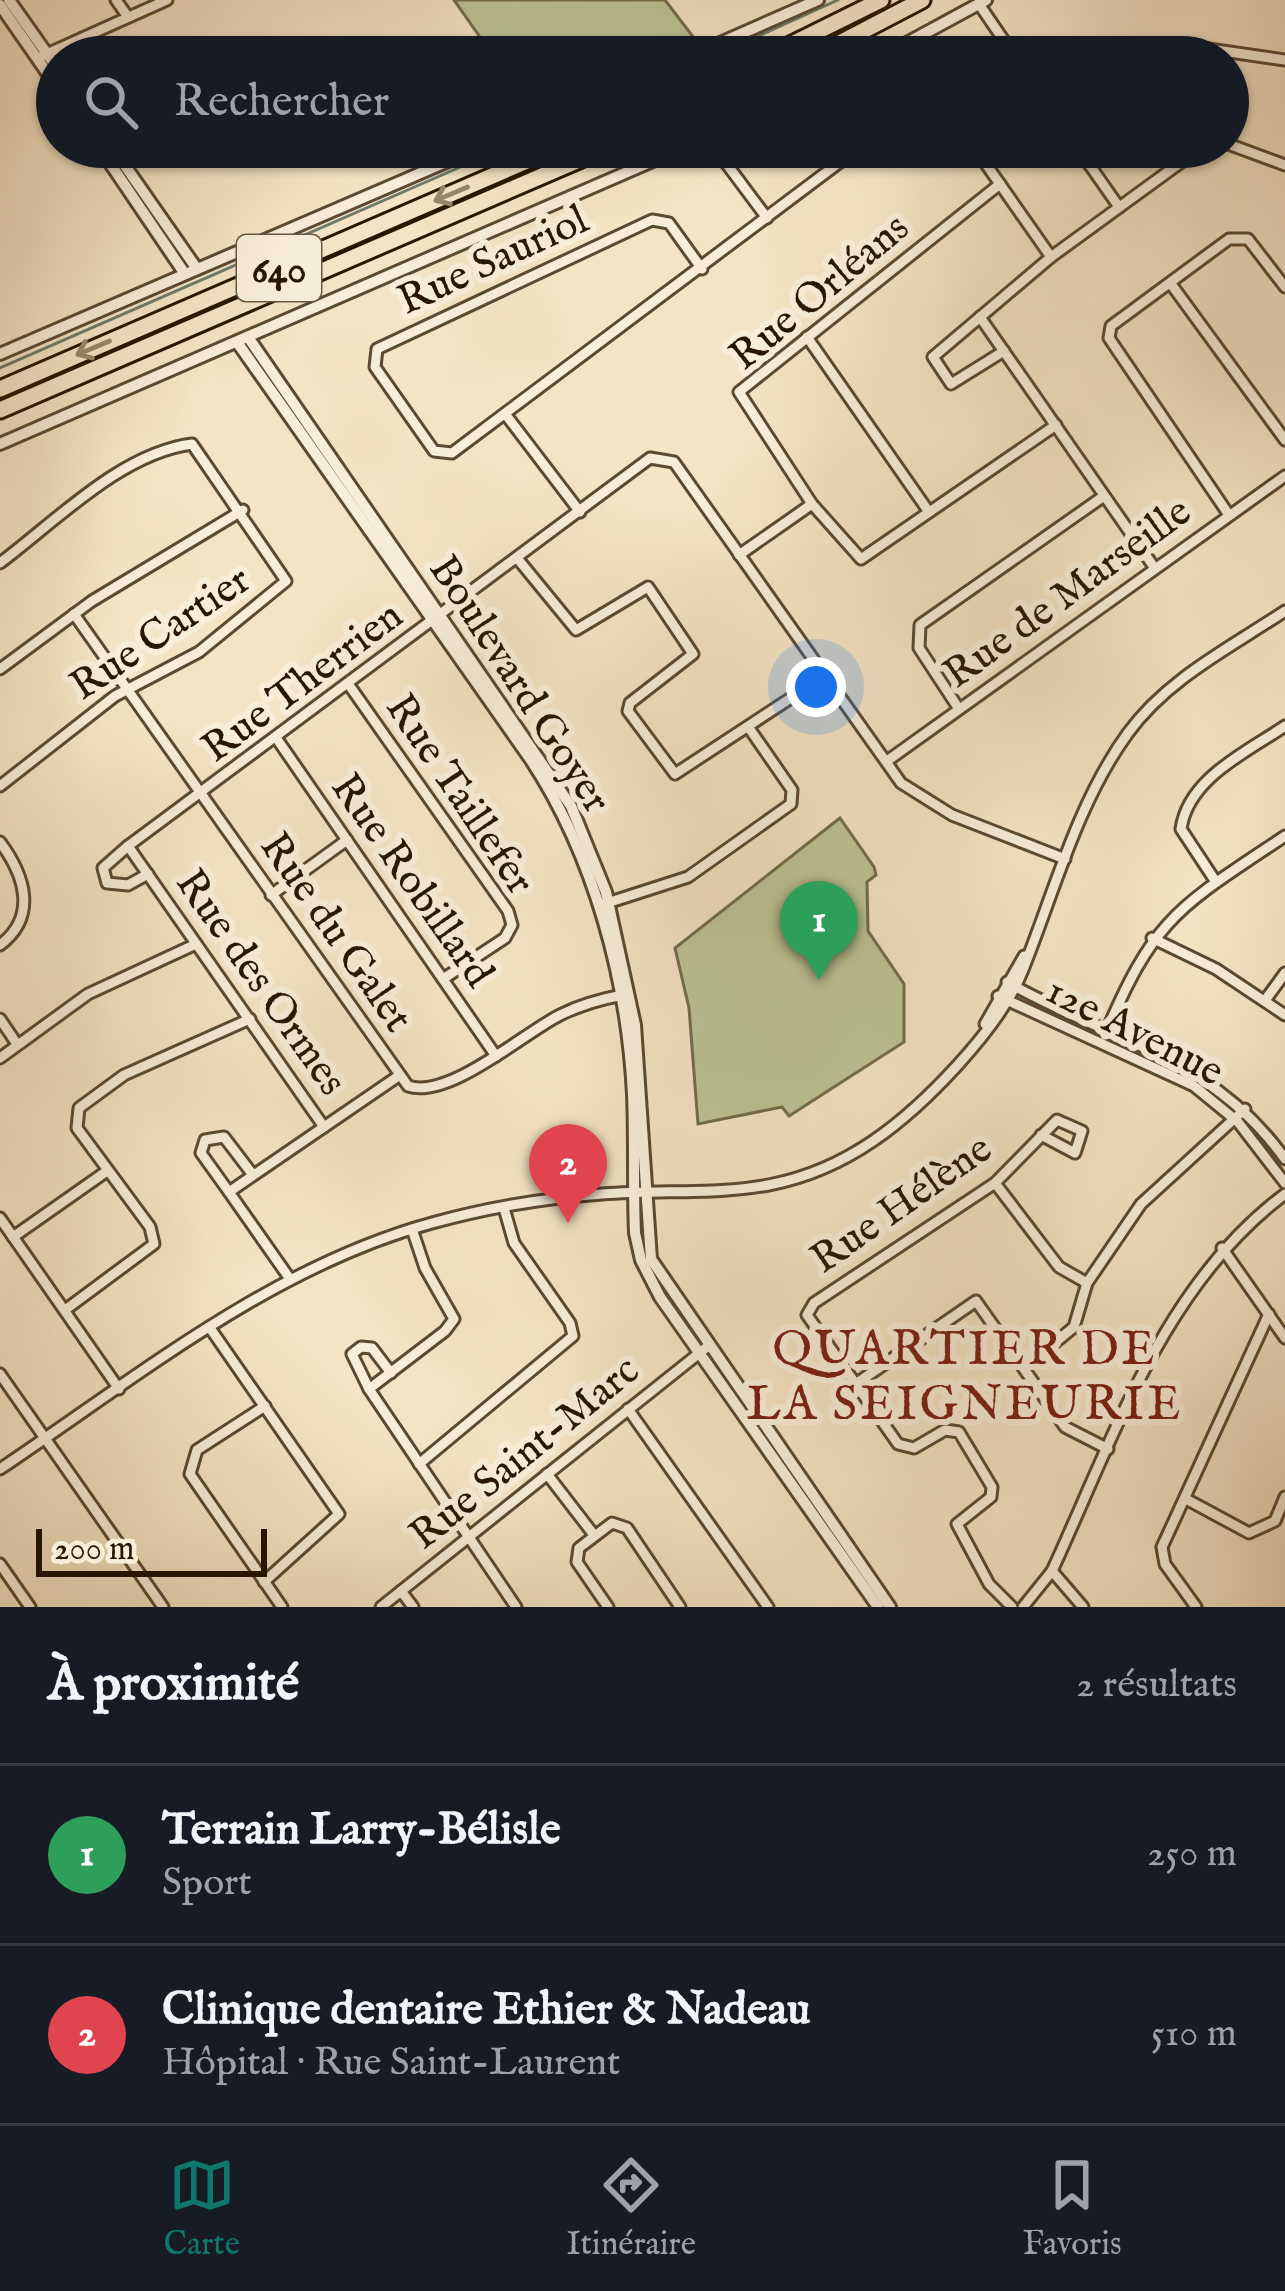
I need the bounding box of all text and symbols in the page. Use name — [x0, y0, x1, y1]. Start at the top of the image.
search box — [36, 36, 1249, 168]
icon: search — [78, 69, 144, 135]
text: Rechercher — [174, 74, 389, 131]
one-way arrow — [434, 184, 470, 206]
street label: Rue Sauriol — [390, 194, 597, 328]
street label: Rue Orléans — [720, 202, 921, 383]
road number: 640 — [237, 235, 321, 301]
one-way arrow — [76, 339, 112, 361]
street label: Rue de Marseille — [934, 486, 1202, 701]
street label: Boulevard Goyer — [416, 546, 622, 824]
street label: Rue Cartier — [61, 554, 261, 713]
street label: Rue Therrien — [192, 590, 414, 776]
your location — [786, 657, 846, 717]
street label: Rue Taillefer — [373, 685, 546, 905]
street label: Rue Robillard — [318, 764, 505, 999]
street label: Rue du Galet — [247, 823, 423, 1043]
street label: Rue des Ormes — [163, 860, 358, 1106]
pin: 1 — [780, 881, 858, 980]
street label: 12e Avenue — [1037, 965, 1232, 1099]
street label: Rue Hélène — [801, 1123, 1003, 1287]
pin: 2 — [529, 1124, 607, 1223]
district label: QUARTIER DE LA SEIGNEURIE — [747, 1321, 1183, 1436]
street label: Rue Saint-Marc — [400, 1345, 651, 1562]
scale bar — [36, 1523, 267, 1576]
text: 200 m — [54, 1529, 135, 1571]
text: À proximité — [48, 1653, 299, 1718]
text: 2 résultats — [1076, 1661, 1237, 1710]
text: Terrain Larry-Bélisle — [162, 1802, 561, 1859]
text: 1 — [80, 1830, 94, 1879]
text: 250 m — [1147, 1830, 1237, 1879]
text: Sport — [162, 1859, 252, 1908]
text: Clinique dentaire Ethier & Nadeau — [162, 1982, 810, 2039]
text: 2 — [78, 2010, 96, 2059]
text: 510 m — [1151, 2010, 1237, 2059]
text: Hôpital · Rue Saint-Laurent — [162, 2039, 620, 2088]
tab: Carte — [163, 2152, 240, 2266]
tab: Itinéraire — [567, 2152, 696, 2266]
tab: Favoris — [1023, 2152, 1122, 2266]

